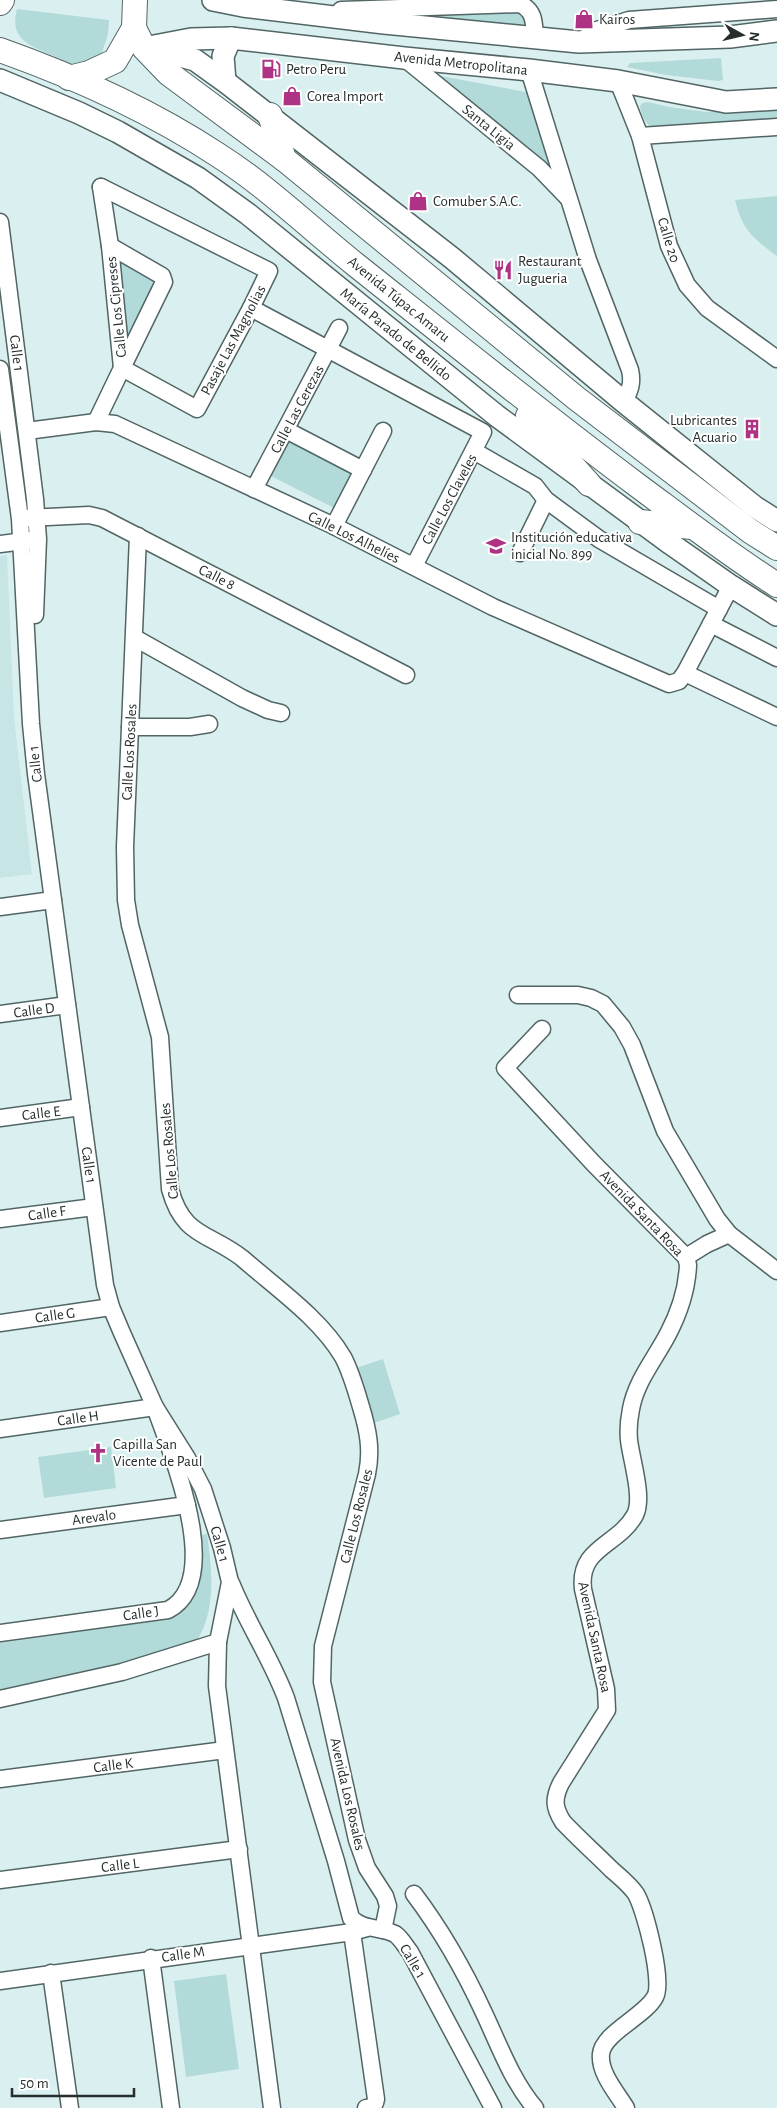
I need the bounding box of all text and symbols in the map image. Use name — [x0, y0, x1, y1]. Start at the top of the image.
shop icon: Kairos — [573, 8, 595, 30]
north arrow — [717, 10, 767, 60]
place label: Kairos — [599, 12, 635, 27]
text: N — [746, 31, 761, 42]
street label: Avenida Metropolitana — [394, 49, 528, 78]
fuel station icon: Petro Peru — [260, 58, 282, 80]
place label: Petro Peru — [286, 62, 346, 77]
shop icon: Corea Import — [281, 85, 303, 107]
place label: Corea Import — [307, 89, 383, 104]
street label: Santa Ligia — [459, 102, 518, 153]
shop icon: Comuber S.A.C. — [407, 190, 429, 212]
place label: Comuber S.A.C. — [433, 194, 522, 209]
street label: Calle 20 — [655, 216, 682, 265]
street label: Avenida Túpac Amaru — [345, 254, 453, 345]
place label: Restaurant Jugueria — [518, 254, 582, 286]
street label: Calle Los Cipreses — [104, 256, 129, 358]
restaurant icon: Restaurant Jugueria — [492, 259, 514, 281]
street label: Pasaje Las Magnolias — [198, 283, 269, 398]
street label: María Parado de Bellido — [337, 285, 454, 384]
street label: Calle 1 — [7, 334, 26, 372]
street label: Calle Las Cerezas — [268, 363, 327, 456]
place label: Lubricantes Acuario — [670, 413, 737, 445]
building icon: Lubricantes Acuario — [741, 418, 763, 440]
street label: Calle Los Claveles — [419, 451, 480, 547]
street label: Calle Los Alhelíes — [306, 509, 402, 566]
place label: Institución educativa inicial No. 899 — [511, 530, 632, 562]
school or university icon: Institución educativa inicial No. 899 — [485, 535, 507, 557]
street label: Calle 8 — [196, 562, 237, 593]
street label: Calle Los Rosales — [119, 703, 140, 801]
street label: Calle 1 — [26, 745, 45, 783]
street label: Calle D — [13, 1000, 56, 1021]
street label: Calle Los Rosales — [158, 1102, 181, 1200]
street label: Calle E — [21, 1104, 61, 1123]
street label: Calle 1 — [79, 1146, 98, 1184]
street label: Avenida Santa Rosa — [597, 1167, 686, 1259]
street label: Calle F — [27, 1203, 67, 1224]
street label: Calle G — [34, 1305, 76, 1326]
street label: Calle H — [56, 1408, 100, 1429]
place label: Capilla San Vicente de Paul — [113, 1437, 202, 1469]
church icon: Capilla San Vicente de Paul — [87, 1442, 109, 1464]
street label: Calle Los Rosales — [338, 1467, 375, 1565]
street label: Arevalo — [71, 1507, 117, 1528]
street label: Calle 1 — [207, 1524, 232, 1564]
street label: Avenida Santa Rosa — [575, 1580, 614, 1694]
street label: Calle J — [122, 1604, 160, 1623]
street label: Avenida Los Rosales — [327, 1736, 368, 1852]
street label: Calle K — [92, 1756, 134, 1775]
street label: Calle L — [100, 1856, 140, 1875]
street label: Calle 1 — [397, 1942, 428, 1981]
street label: Calle M — [161, 1944, 206, 1965]
scale bar — [12, 2066, 135, 2098]
text: 50 m — [20, 2076, 49, 2091]

